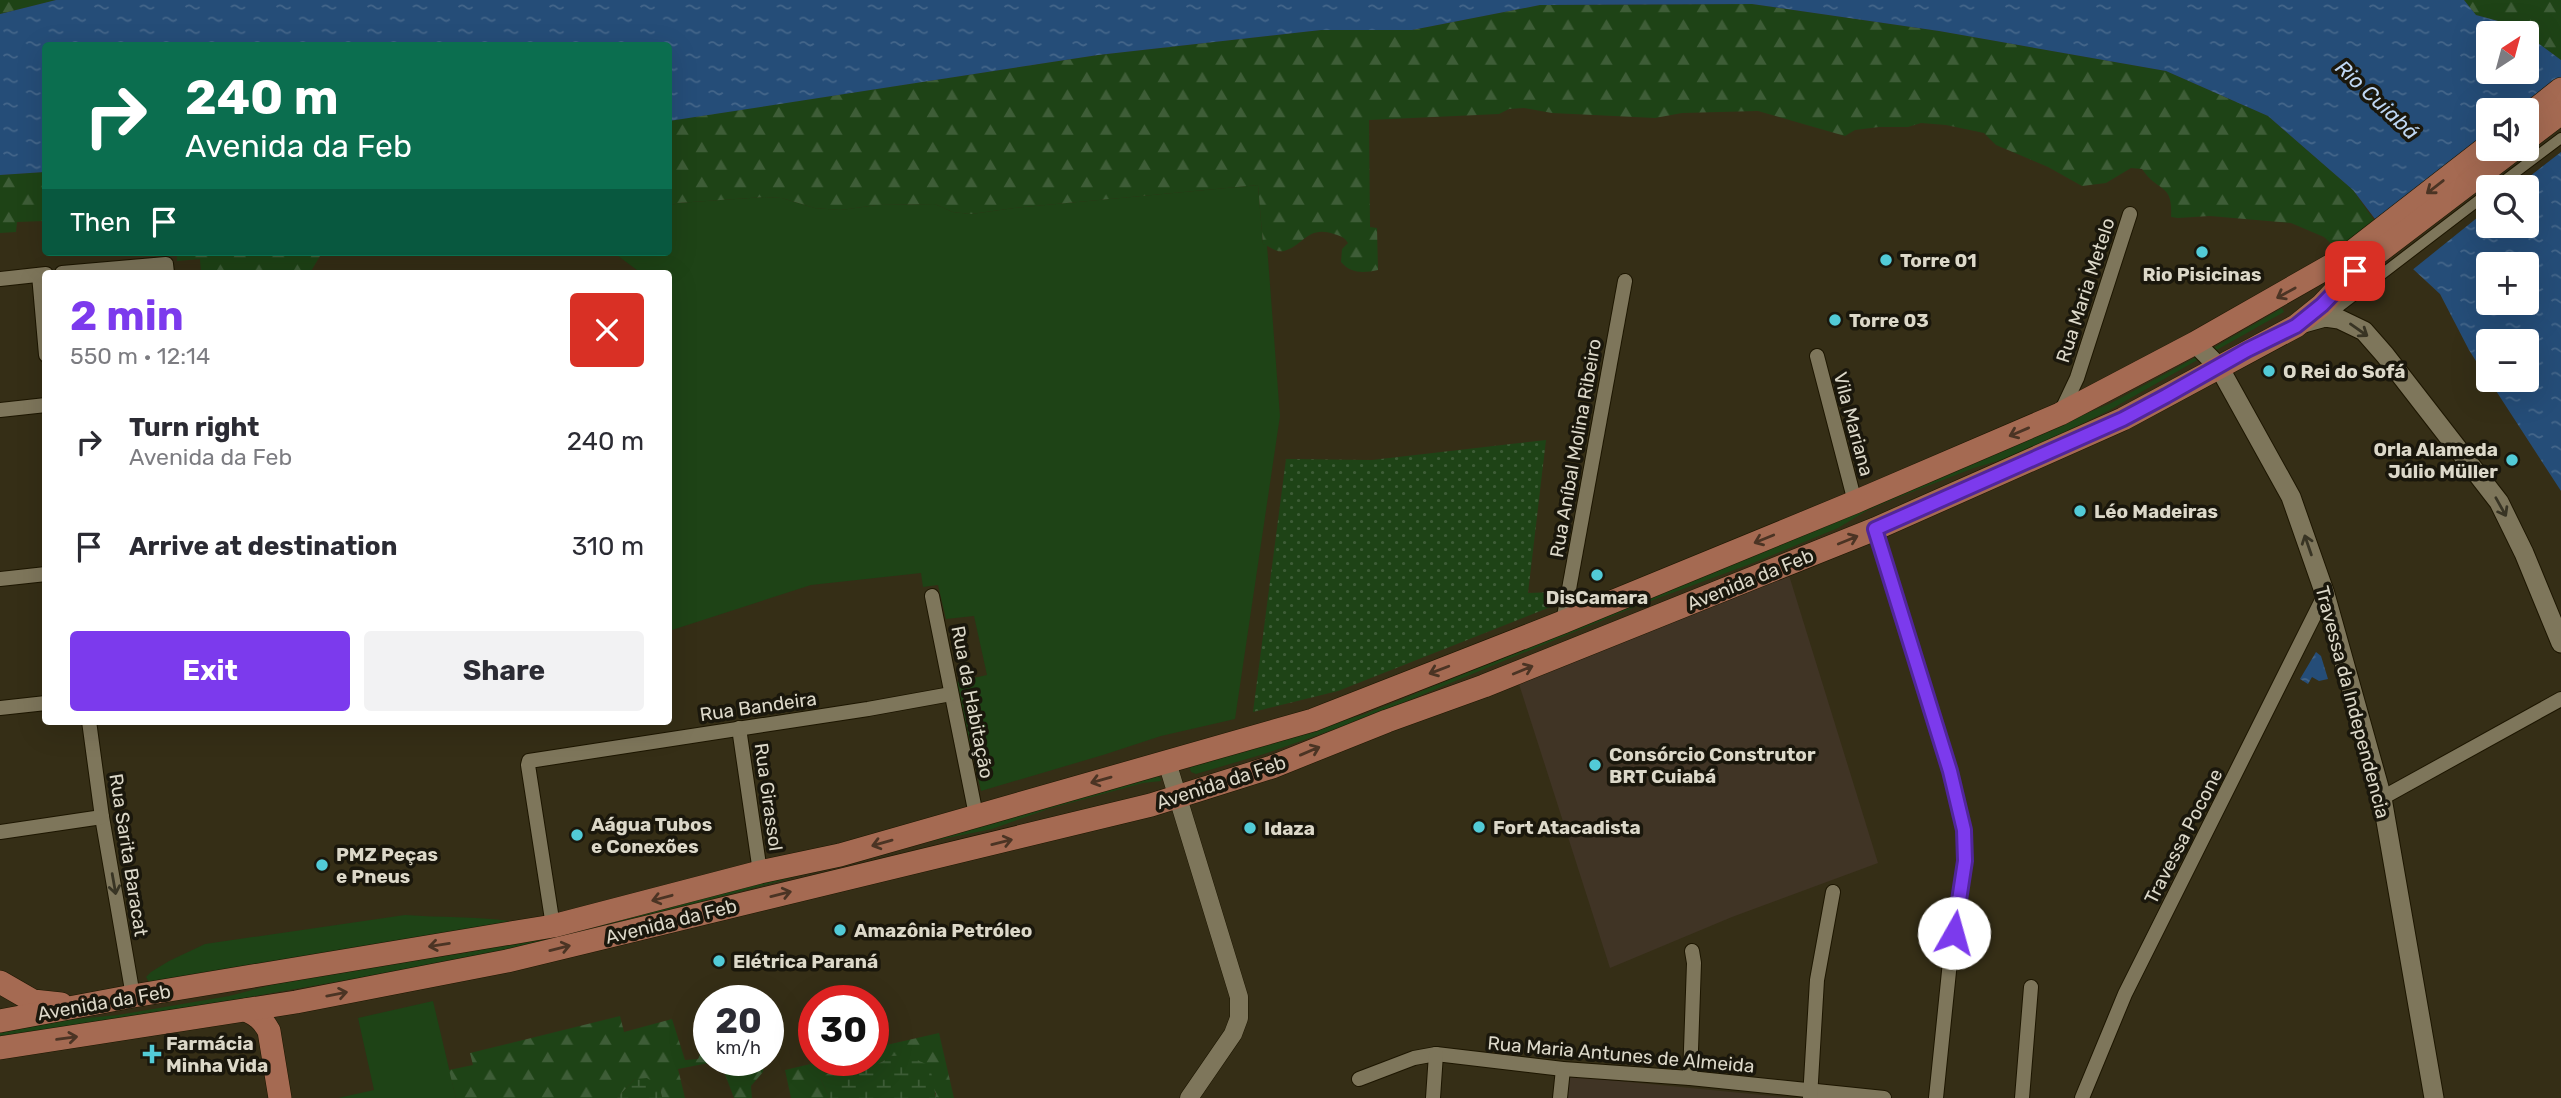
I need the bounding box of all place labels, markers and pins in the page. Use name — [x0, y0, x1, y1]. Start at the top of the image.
pin — [2325, 241, 2385, 301]
marker: Rio Pisicinas — [2194, 244, 2210, 260]
place label: Torre 01 — [1900, 249, 1977, 272]
marker: Torre 01 — [1878, 252, 1894, 268]
place label: Rio Pisicinas — [2142, 263, 2262, 286]
place label: Torre 03 — [1849, 309, 1929, 332]
marker: Torre 03 — [1827, 312, 1843, 328]
place label: O Rei do Sofá — [2283, 360, 2406, 383]
marker: O Rei do Sofá — [2261, 363, 2277, 379]
place label: Orla Alameda Júlio Müller — [2373, 438, 2498, 483]
marker: Orla Alameda Júlio Müller — [2504, 452, 2520, 468]
place label: Léo Madeiras — [2094, 500, 2218, 523]
marker: Léo Madeiras — [2072, 503, 2088, 519]
marker: DisCamara — [1589, 567, 1605, 583]
place label: DisCamara — [1546, 586, 1648, 609]
place label: Consórcio Construtor BRT Cuiabá — [1609, 743, 1816, 788]
marker: Consórcio Construtor BRT Cuiabá — [1587, 757, 1603, 773]
place label: Aágua Tubos e Conexões — [591, 813, 712, 858]
place label: Fort Atacadista — [1493, 816, 1641, 839]
place label: Idaza — [1264, 817, 1315, 840]
marker: Fort Atacadista — [1471, 819, 1487, 835]
marker: Idaza — [1242, 820, 1258, 836]
marker: Aágua Tubos e Conexões — [569, 827, 585, 843]
place label: PMZ Peças e Pneus — [336, 843, 438, 888]
marker: PMZ Peças e Pneus — [314, 857, 330, 873]
place label: Amazônia Petróleo — [854, 919, 1032, 942]
marker: Amazônia Petróleo — [832, 922, 848, 938]
place label: Elétrica Paraná — [733, 950, 878, 973]
marker: Elétrica Paraná — [711, 953, 727, 969]
place label: Farmácia Minha Vida — [166, 1032, 268, 1077]
marker: Farmácia Minha Vida — [144, 1046, 160, 1062]

